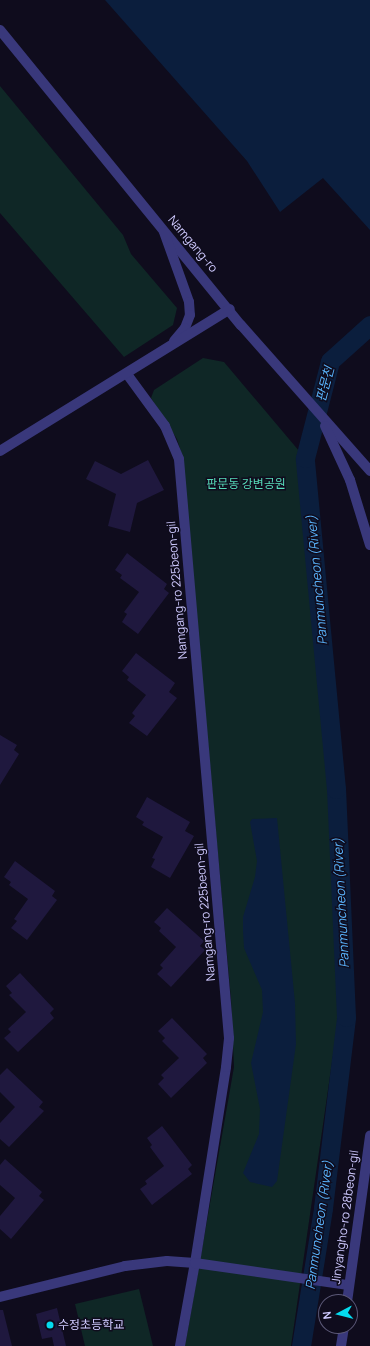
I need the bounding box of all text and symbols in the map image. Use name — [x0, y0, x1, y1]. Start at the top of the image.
street label: Namgang-ro — [165, 213, 221, 275]
water label: 판문천 — [313, 365, 337, 403]
park label: 판문동 강변공원 — [206, 477, 286, 491]
water label: Panmuncheon (River) — [304, 515, 330, 645]
street label: Namgang-ro 225beon-gil — [164, 520, 190, 660]
water label: Panmuncheon (River) — [330, 838, 352, 968]
street label: Namgang-ro 225beon-gil — [192, 842, 218, 982]
street label: Jinyangho-ro 28beon-gil — [328, 1149, 362, 1285]
water label: Panmuncheon (River) — [302, 1159, 336, 1291]
north arrow — [318, 1294, 358, 1334]
text: N — [319, 1311, 335, 1320]
place label: 수정초등학교 — [58, 1318, 124, 1332]
marker: 수정초등학교 — [45, 1320, 55, 1330]

